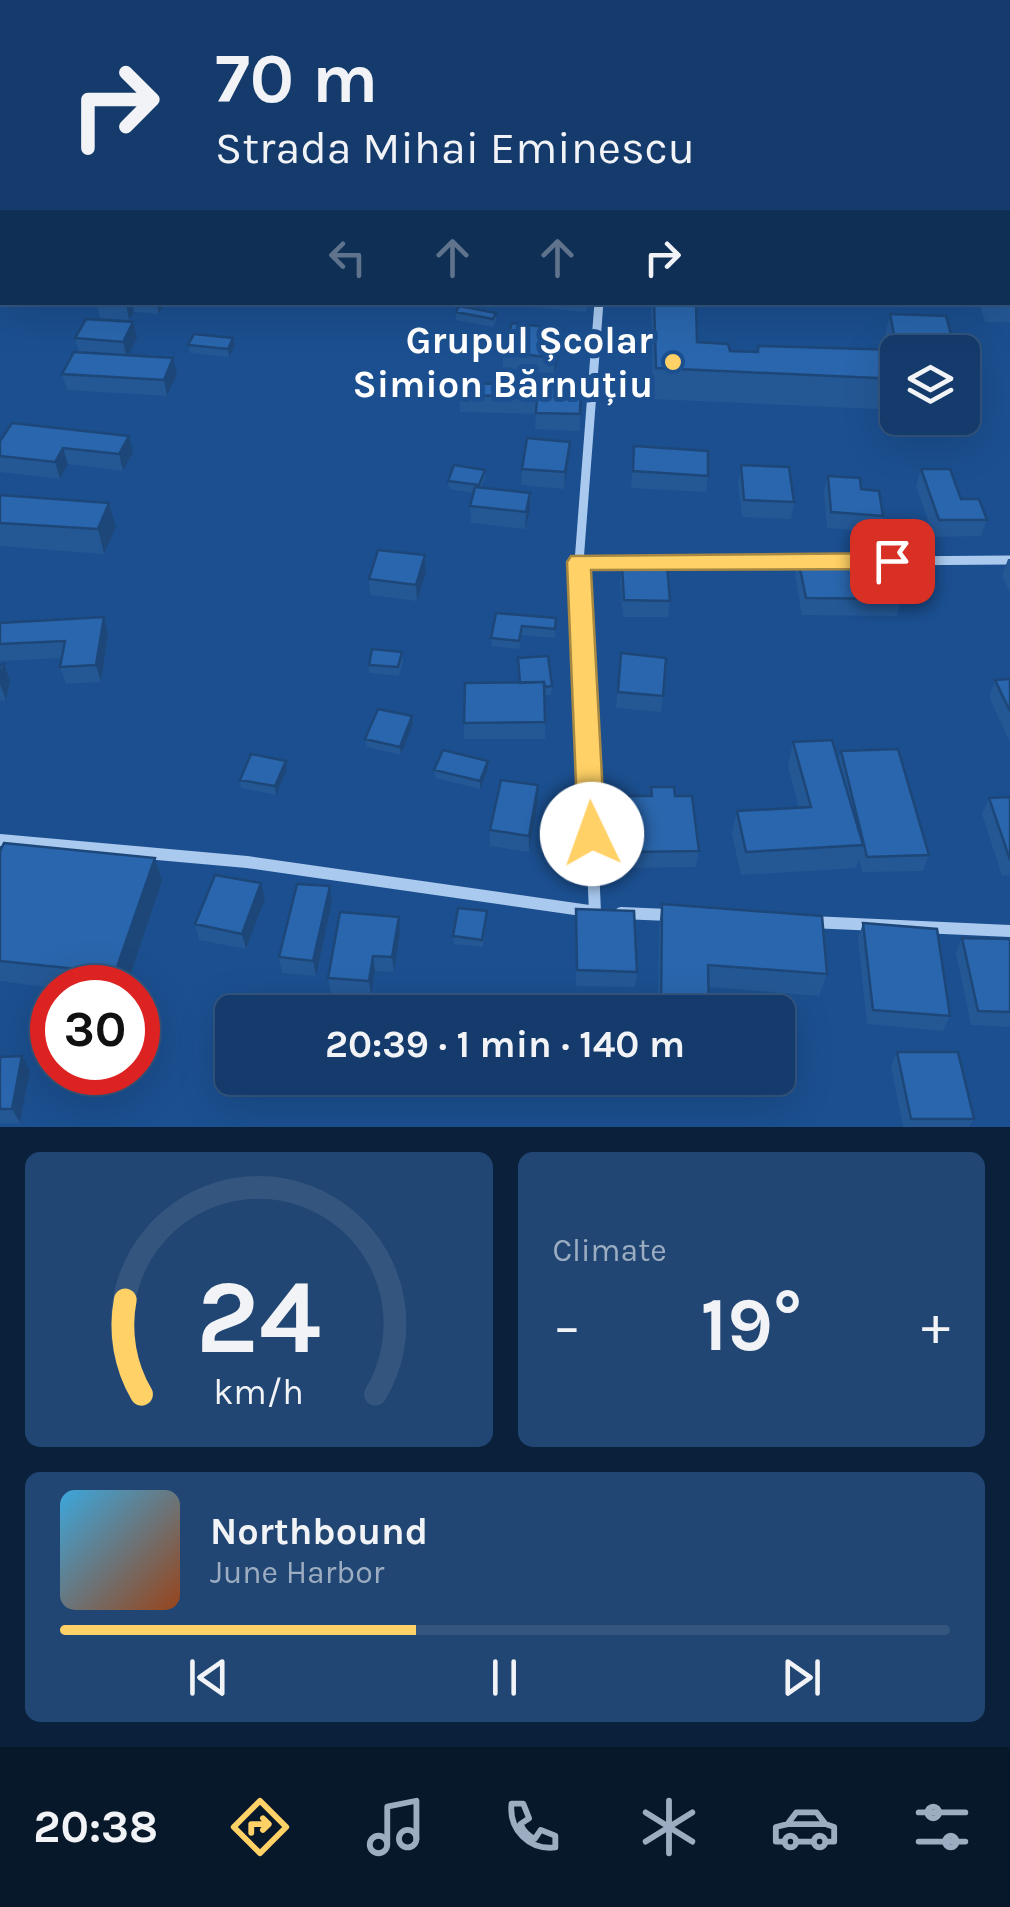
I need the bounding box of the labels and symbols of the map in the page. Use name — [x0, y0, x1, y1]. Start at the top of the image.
place label: Grupul Școlar Simion Bărnuțiu — [352, 318, 653, 407]
marker: Grupul Școlar Simion Bărnuțiu — [662, 351, 684, 373]
pin — [850, 519, 935, 604]
position arrow — [540, 782, 644, 886]
speed limit sign: 30 — [30, 965, 160, 1095]

